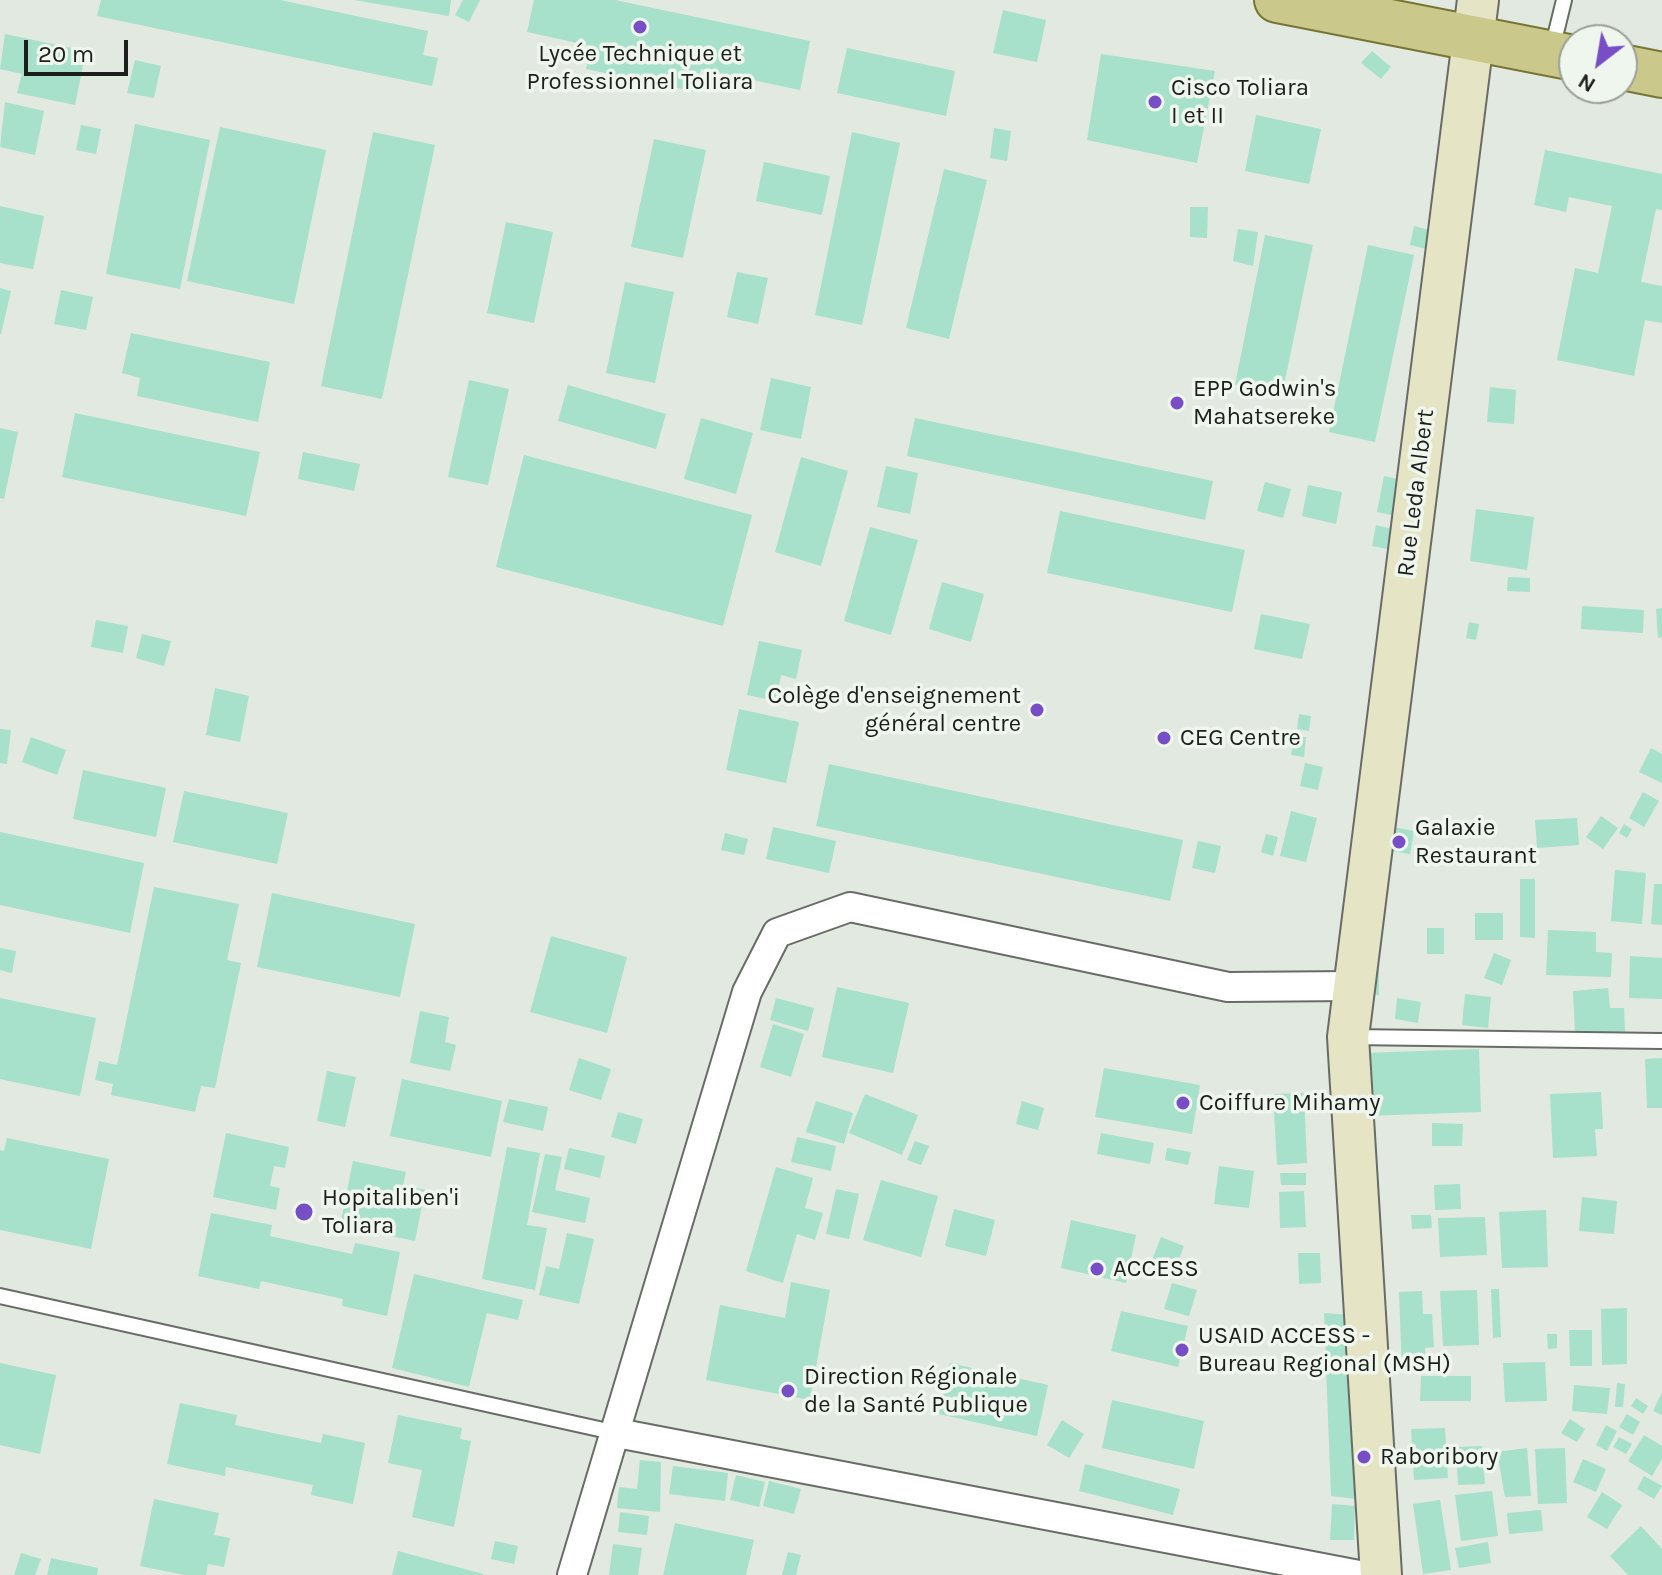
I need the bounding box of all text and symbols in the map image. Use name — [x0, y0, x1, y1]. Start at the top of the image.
marker: Lycée Technique et Professionnel Toliara — [631, 18, 649, 36]
scale bar — [28, 24, 132, 74]
north arrow — [1558, 24, 1638, 104]
text: 20 m — [38, 40, 94, 68]
place label: Lycée Technique et Professionnel Toliara — [526, 40, 754, 96]
text: N — [1573, 68, 1600, 98]
place label: Cisco Toliara I et II — [1171, 74, 1309, 130]
marker: Cisco Toliara I et II — [1146, 93, 1164, 111]
place label: EPP Godwin's Mahatsereke — [1193, 375, 1336, 431]
marker: EPP Godwin's Mahatsereke — [1168, 394, 1186, 412]
street label: Rue Leda Albert — [1391, 408, 1441, 578]
place label: Colège d'enseignement général centre — [768, 682, 1021, 738]
marker: Colège d'enseignement général centre — [1028, 701, 1046, 719]
place label: CEG Centre — [1180, 724, 1301, 752]
marker: CEG Centre — [1155, 729, 1173, 747]
place label: Galaxie Restaurant — [1415, 814, 1537, 870]
marker: Galaxie Restaurant — [1390, 833, 1408, 851]
place label: Coiffure Mihamy — [1199, 1089, 1380, 1117]
marker: Coiffure Mihamy — [1174, 1094, 1192, 1112]
place label: Hopitaliben'i Toliara — [322, 1184, 460, 1240]
marker: Hopitaliben'i Toliara — [293, 1201, 315, 1223]
place label: ACCESS — [1113, 1255, 1199, 1283]
marker: ACCESS — [1088, 1260, 1106, 1278]
place label: USAID ACCESS - Bureau Regional (MSH) — [1198, 1322, 1451, 1378]
marker: USAID ACCESS - Bureau Regional (MSH) — [1173, 1341, 1191, 1359]
place label: Direction Régionale de la Santé Publique — [804, 1363, 1028, 1419]
marker: Direction Régionale de la Santé Publique — [779, 1382, 797, 1400]
place label: Raboribory — [1380, 1443, 1498, 1471]
marker: Raboribory — [1355, 1448, 1373, 1466]

